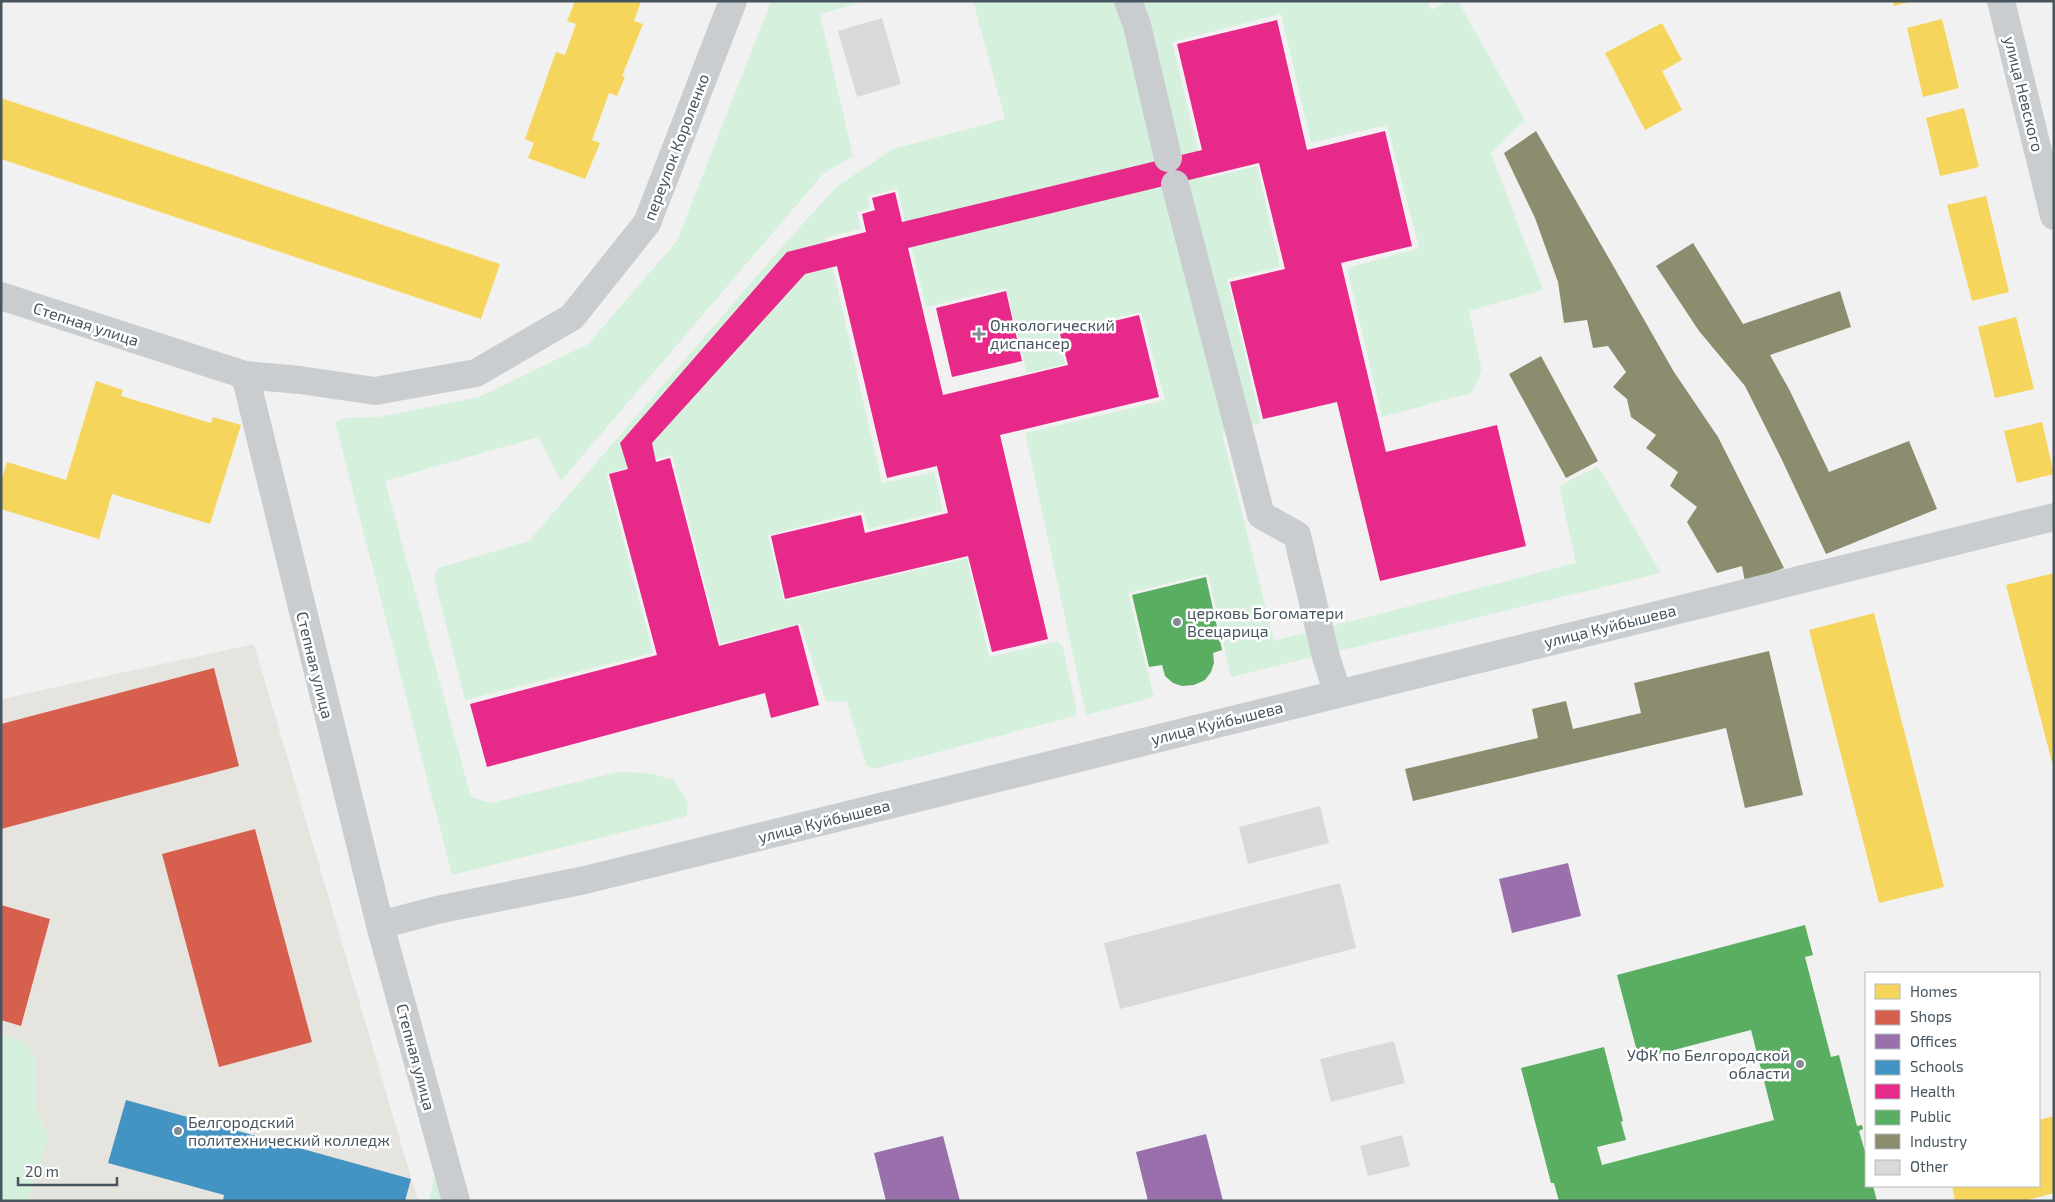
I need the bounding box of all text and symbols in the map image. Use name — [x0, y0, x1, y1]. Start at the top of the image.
street label: улица Невского — [2000, 34, 2048, 154]
street label: переулок Короленко — [639, 71, 713, 223]
street label: Степная улица — [31, 298, 141, 350]
place label: Онкологический диспансер — [990, 315, 1115, 352]
marker: Онкологический диспансер — [972, 327, 986, 341]
street label: улица Куйбышева — [1542, 600, 1678, 652]
place label: церковь Богоматери Всецарица — [1187, 603, 1344, 640]
street label: Степная улица — [292, 609, 338, 721]
marker: церковь Богоматери Всецарица — [1171, 616, 1183, 628]
street label: улица Куйбышева — [1149, 697, 1285, 749]
street label: улица Куйбышева — [756, 795, 892, 847]
legend — [1865, 972, 2040, 1187]
text: Homes — [1910, 982, 1957, 1000]
street label: Степная улица — [392, 1001, 440, 1113]
text: Shops — [1910, 1007, 1952, 1025]
text: Offices — [1910, 1032, 1957, 1050]
place label: УФК по Белгородской области — [1627, 1045, 1790, 1082]
text: Schools — [1910, 1057, 1964, 1075]
marker: УФК по Белгородской области — [1794, 1058, 1806, 1070]
text: Health — [1910, 1082, 1955, 1100]
text: Public — [1910, 1107, 1951, 1125]
place label: Белгородский политехнический колледж — [188, 1112, 390, 1149]
marker: Белгородский политехнический колледж — [172, 1125, 184, 1137]
text: Industry — [1910, 1132, 1967, 1150]
scale bar — [18, 1154, 116, 1186]
text: Other — [1910, 1157, 1949, 1175]
text: 20 m — [25, 1162, 59, 1180]

